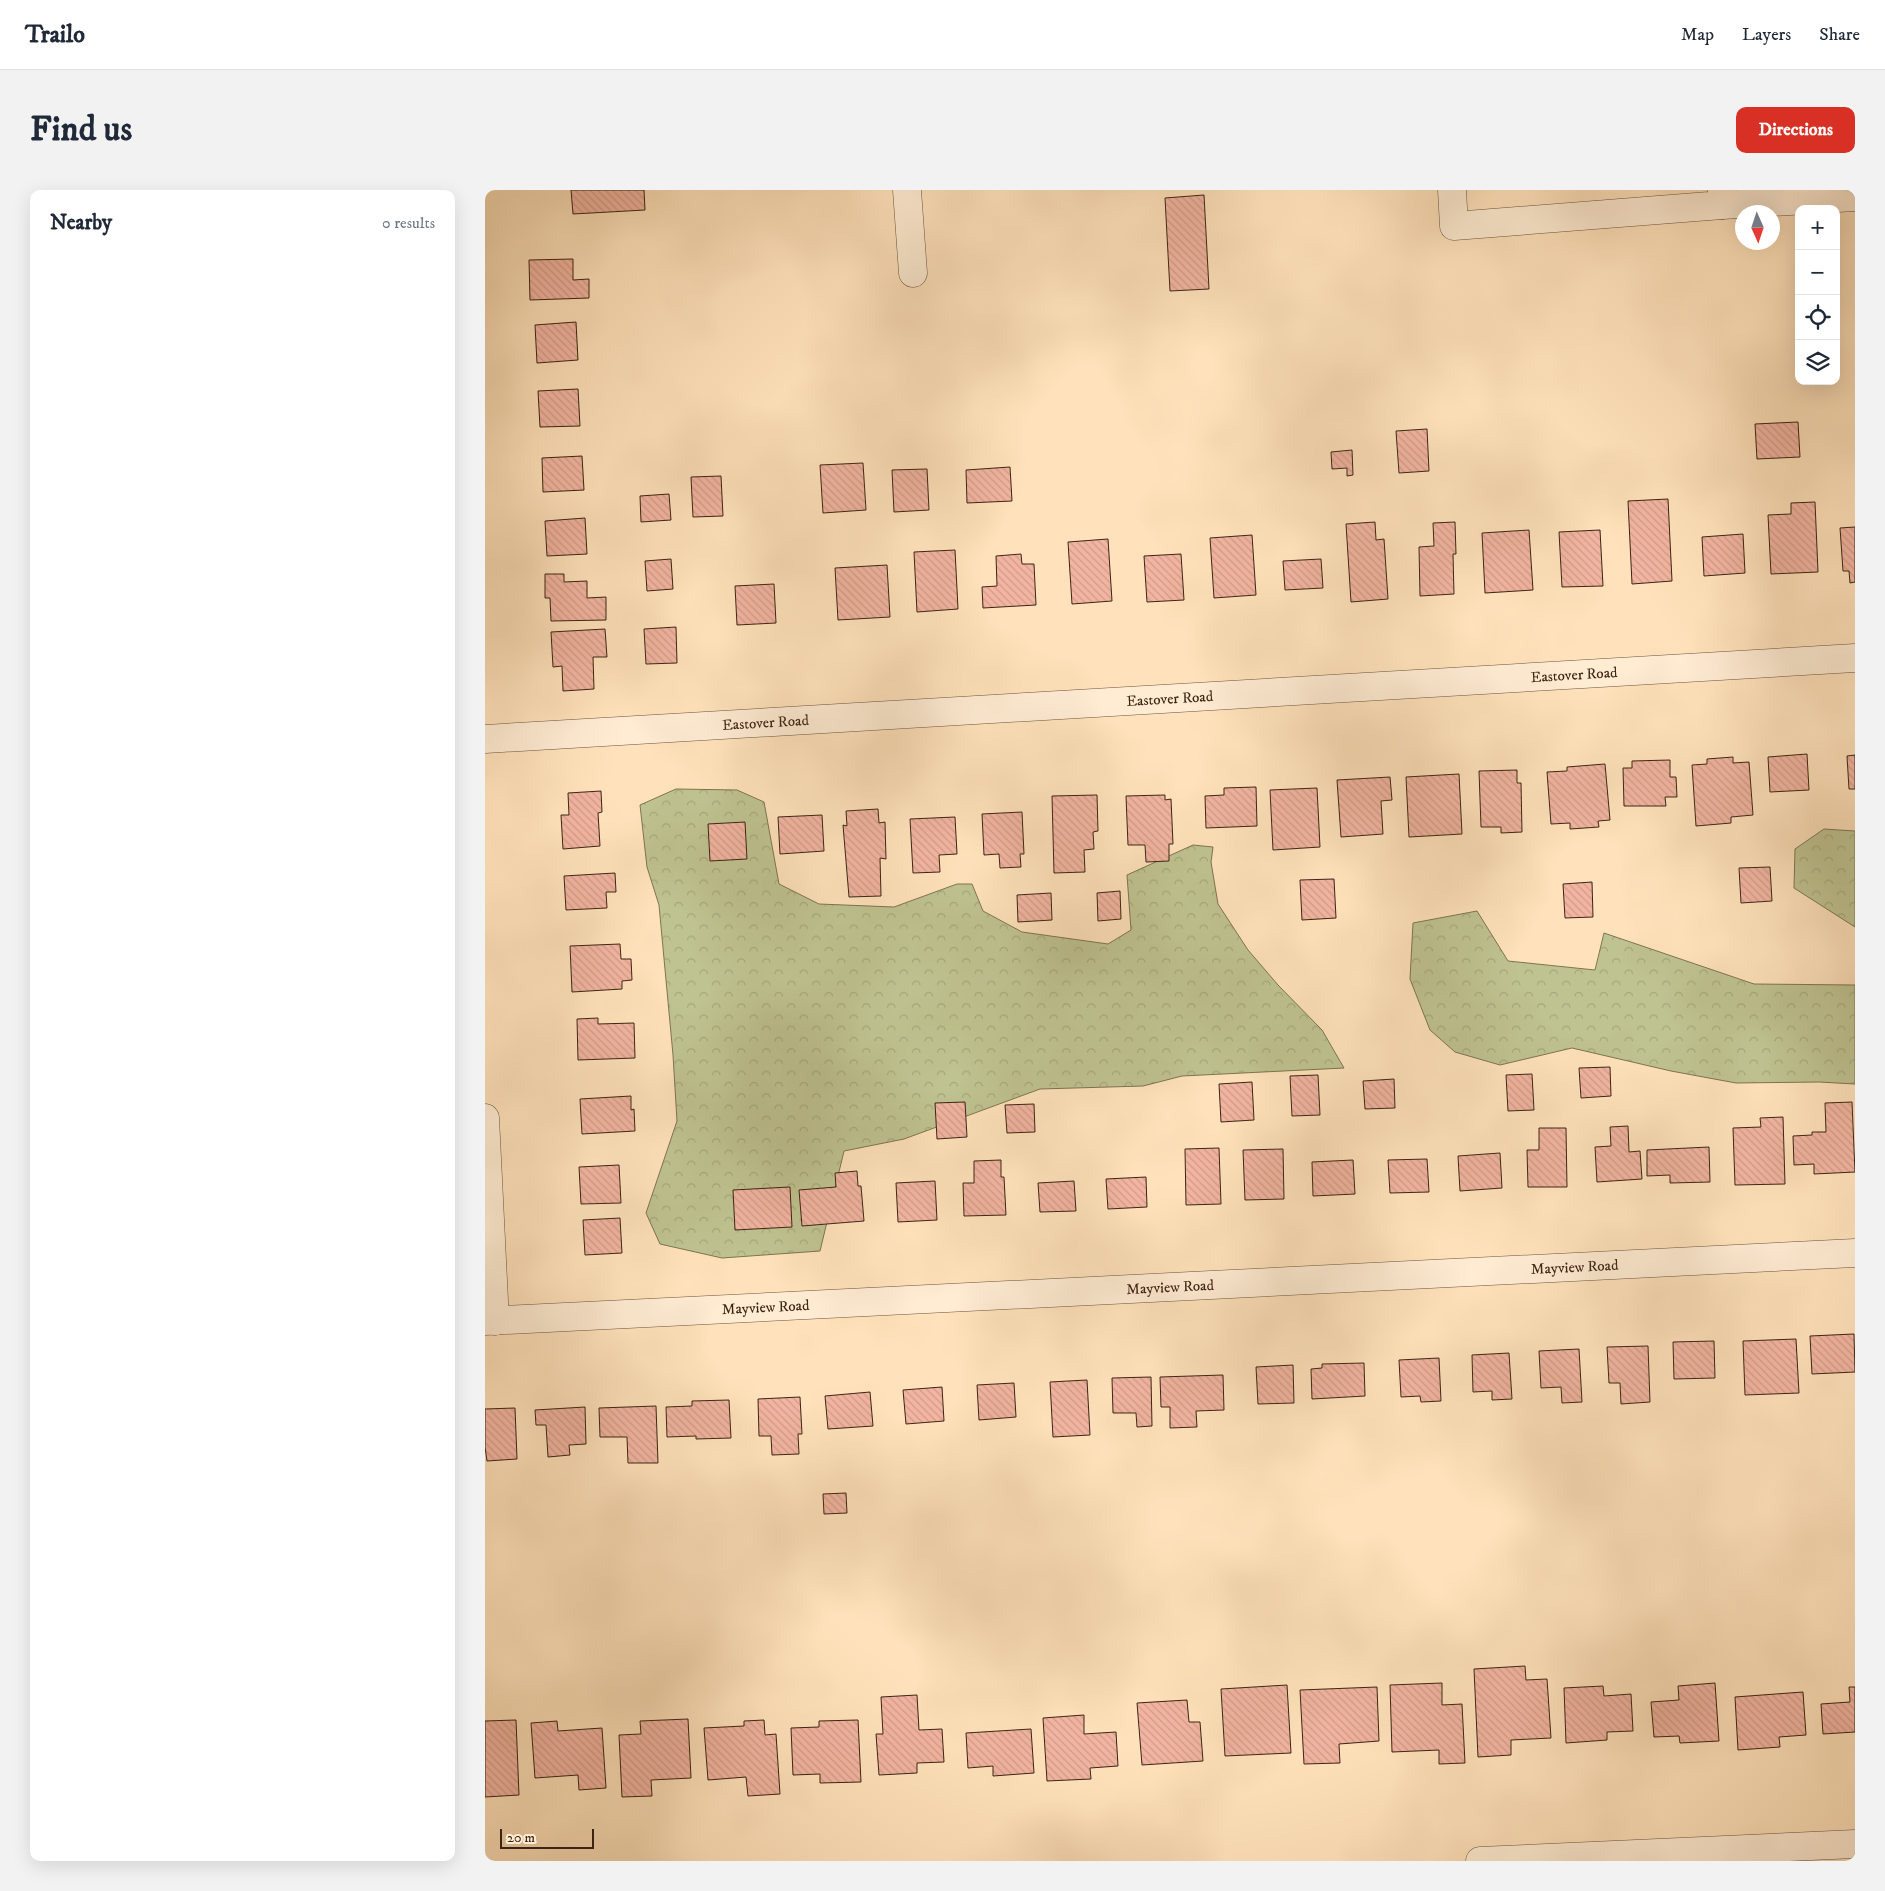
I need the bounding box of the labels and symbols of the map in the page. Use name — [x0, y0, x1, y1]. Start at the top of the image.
north arrow — [1735, 205, 1780, 250]
street label: Eastover Road — [1530, 663, 1618, 687]
street label: Eastover Road — [1126, 686, 1214, 711]
street label: Eastover Road — [722, 710, 810, 734]
street label: Mayview Road — [1530, 1255, 1619, 1279]
street label: Mayview Road — [1126, 1275, 1215, 1299]
street label: Mayview Road — [721, 1295, 810, 1319]
scale bar — [500, 1826, 594, 1849]

